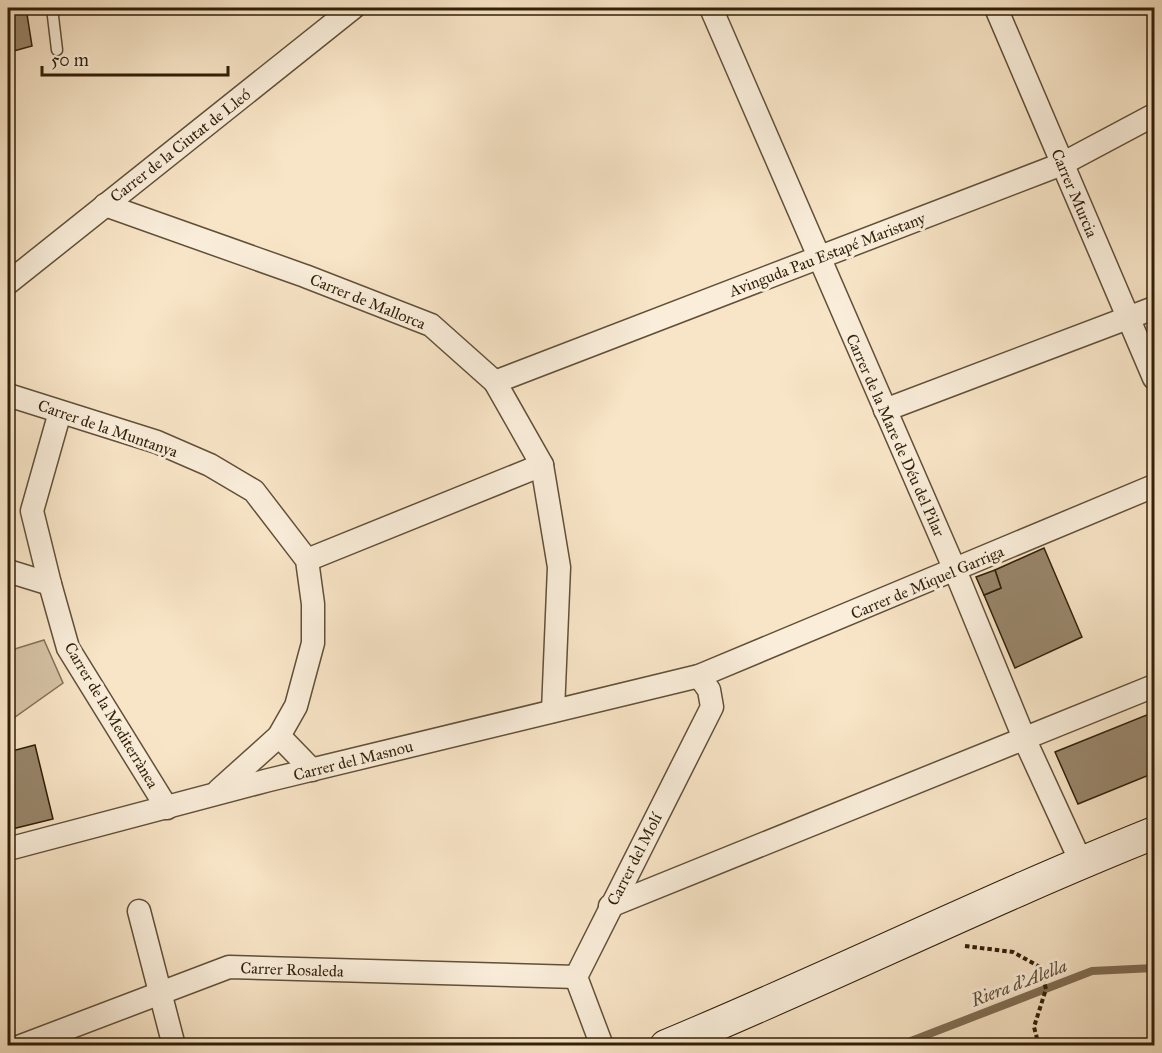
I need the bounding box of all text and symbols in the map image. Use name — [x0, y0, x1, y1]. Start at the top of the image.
scale bar — [42, 39, 228, 77]
text: 50 m — [51, 49, 89, 71]
street label: Carrer de la Ciutat de Lleó — [106, 85, 254, 206]
street label: Carrer Murcia — [1047, 146, 1102, 241]
street label: Avinguda Pau Estapé Maristany — [726, 208, 929, 302]
street label: Carrer de Mallorca — [307, 270, 429, 333]
street label: Carrer de la Mare de Déu del Pilar — [842, 331, 949, 540]
street label: Carrer de la Muntanya — [35, 396, 181, 461]
street label: Carrer de Miquel Garriga — [848, 542, 1007, 624]
street label: Carrer de la Mediterrànea — [60, 639, 163, 792]
street label: Carrer del Masnou — [291, 736, 415, 785]
street label: Carrer del Molí — [603, 809, 666, 909]
water label: Riera d'Alella — [967, 955, 1070, 1012]
street label: Carrer Rosaleda — [240, 958, 344, 981]

